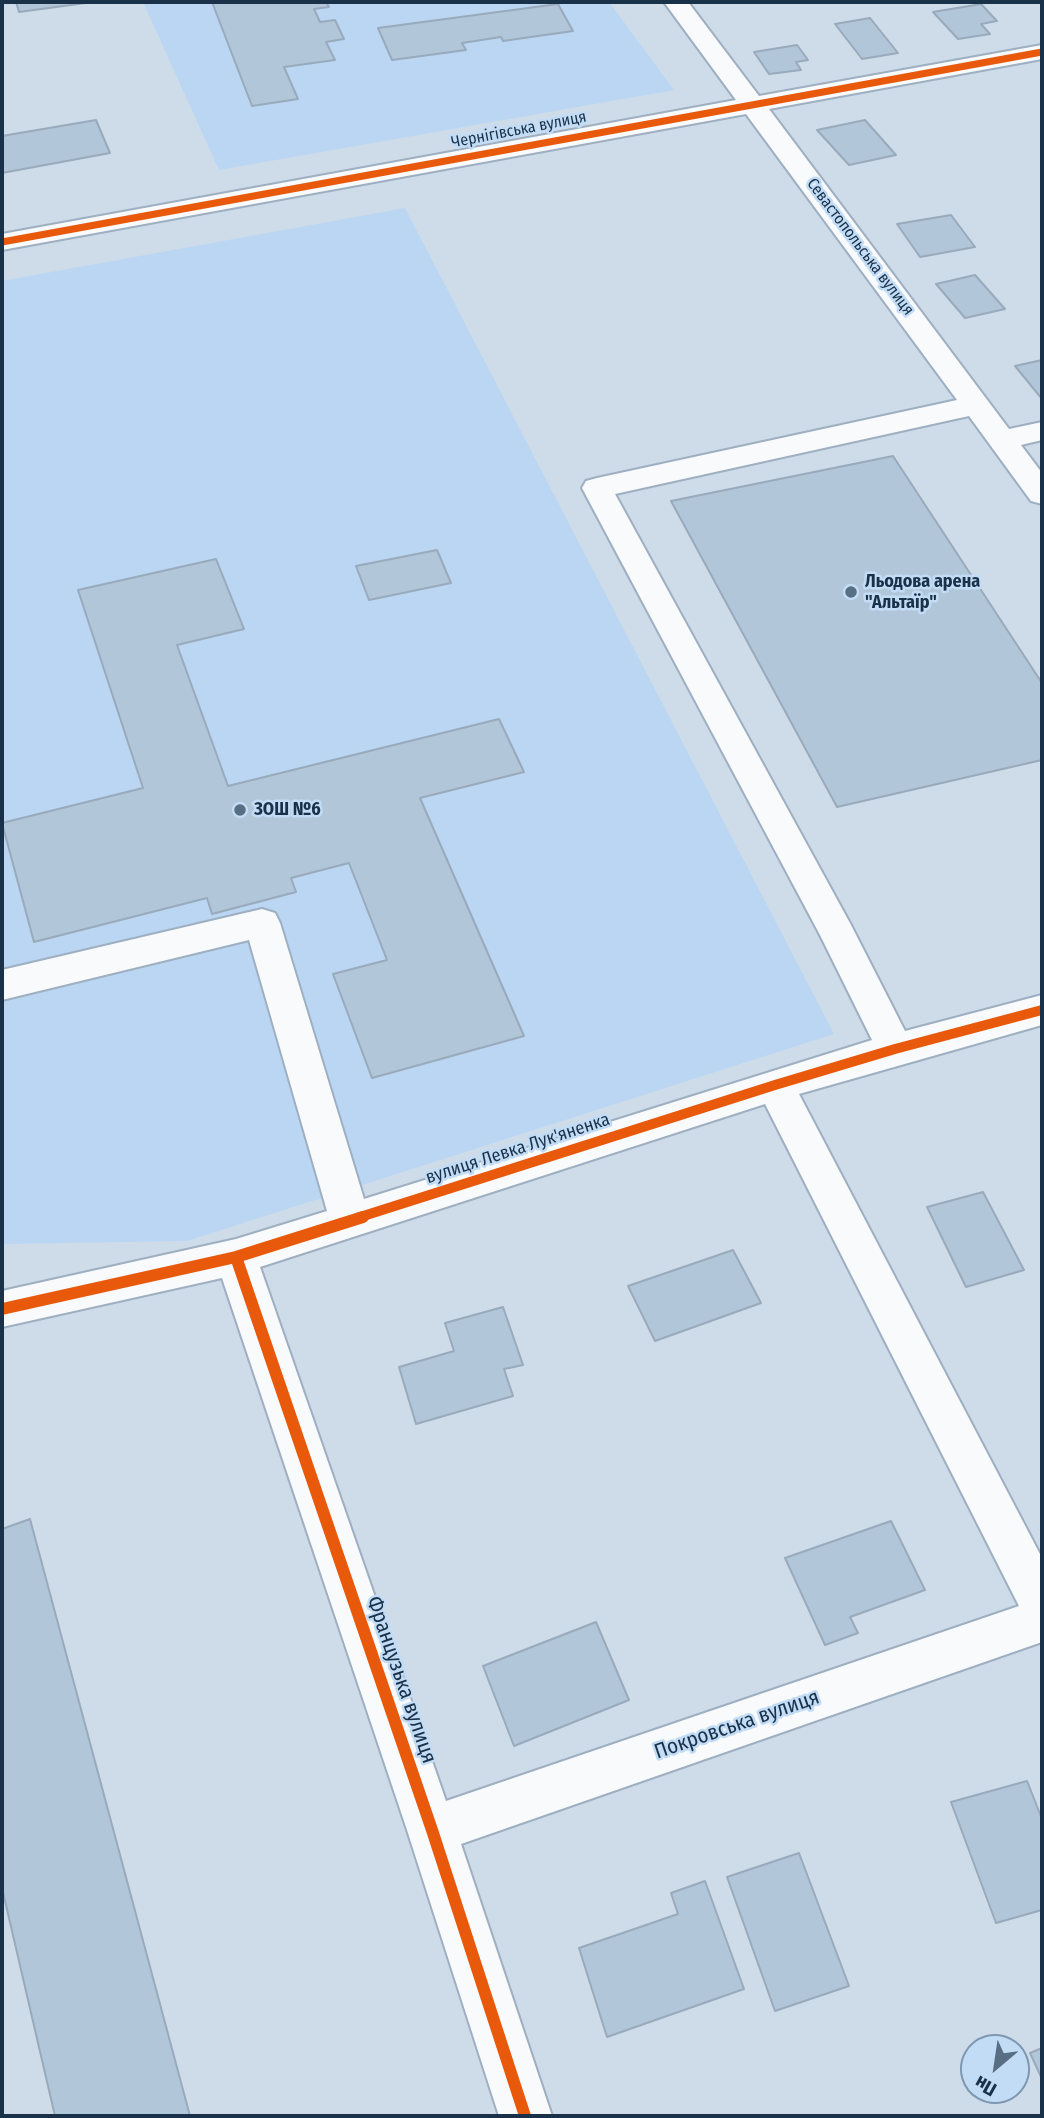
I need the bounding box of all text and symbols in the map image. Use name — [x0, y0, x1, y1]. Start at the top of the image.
street label: Чернігівська вулиця — [450, 107, 588, 153]
street label: Севастопольська вулиця — [802, 175, 918, 319]
place label: Льодова арена "Альтаїр" — [865, 571, 980, 614]
marker: Льодова арена "Альтаїр" — [843, 584, 859, 600]
place label: ЗОШ №6 — [254, 799, 321, 821]
marker: ЗОШ №6 — [232, 802, 248, 818]
street label: вулиця Левка Лук'яненка — [423, 1109, 613, 1189]
street label: Французька вулиця — [361, 1593, 441, 1767]
street label: Покровська вулиця — [651, 1685, 823, 1765]
north arrow — [960, 2034, 1030, 2104]
text: Пн — [971, 2071, 1001, 2101]

